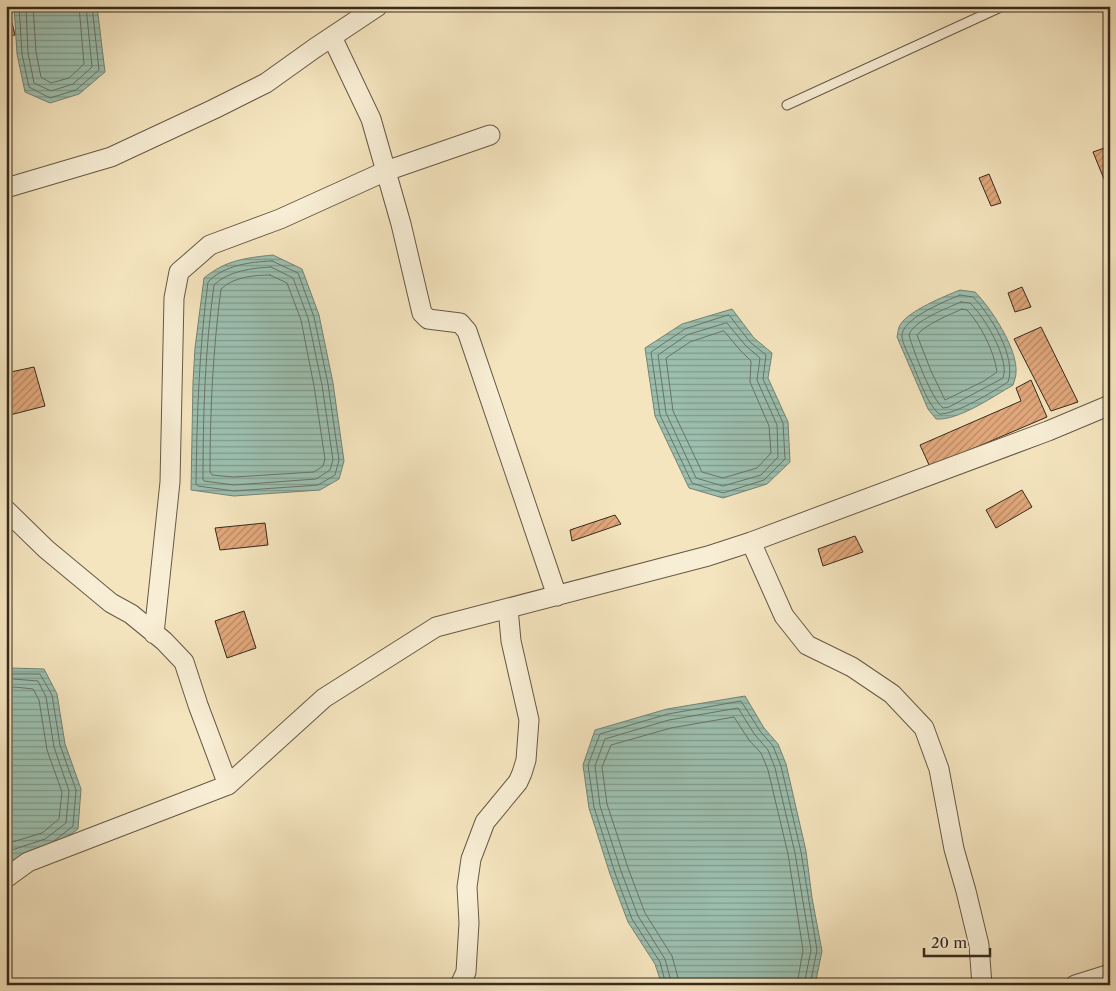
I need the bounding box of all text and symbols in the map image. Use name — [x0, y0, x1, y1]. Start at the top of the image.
scale bar — [924, 926, 990, 958]
text: 20 m — [931, 933, 967, 952]

